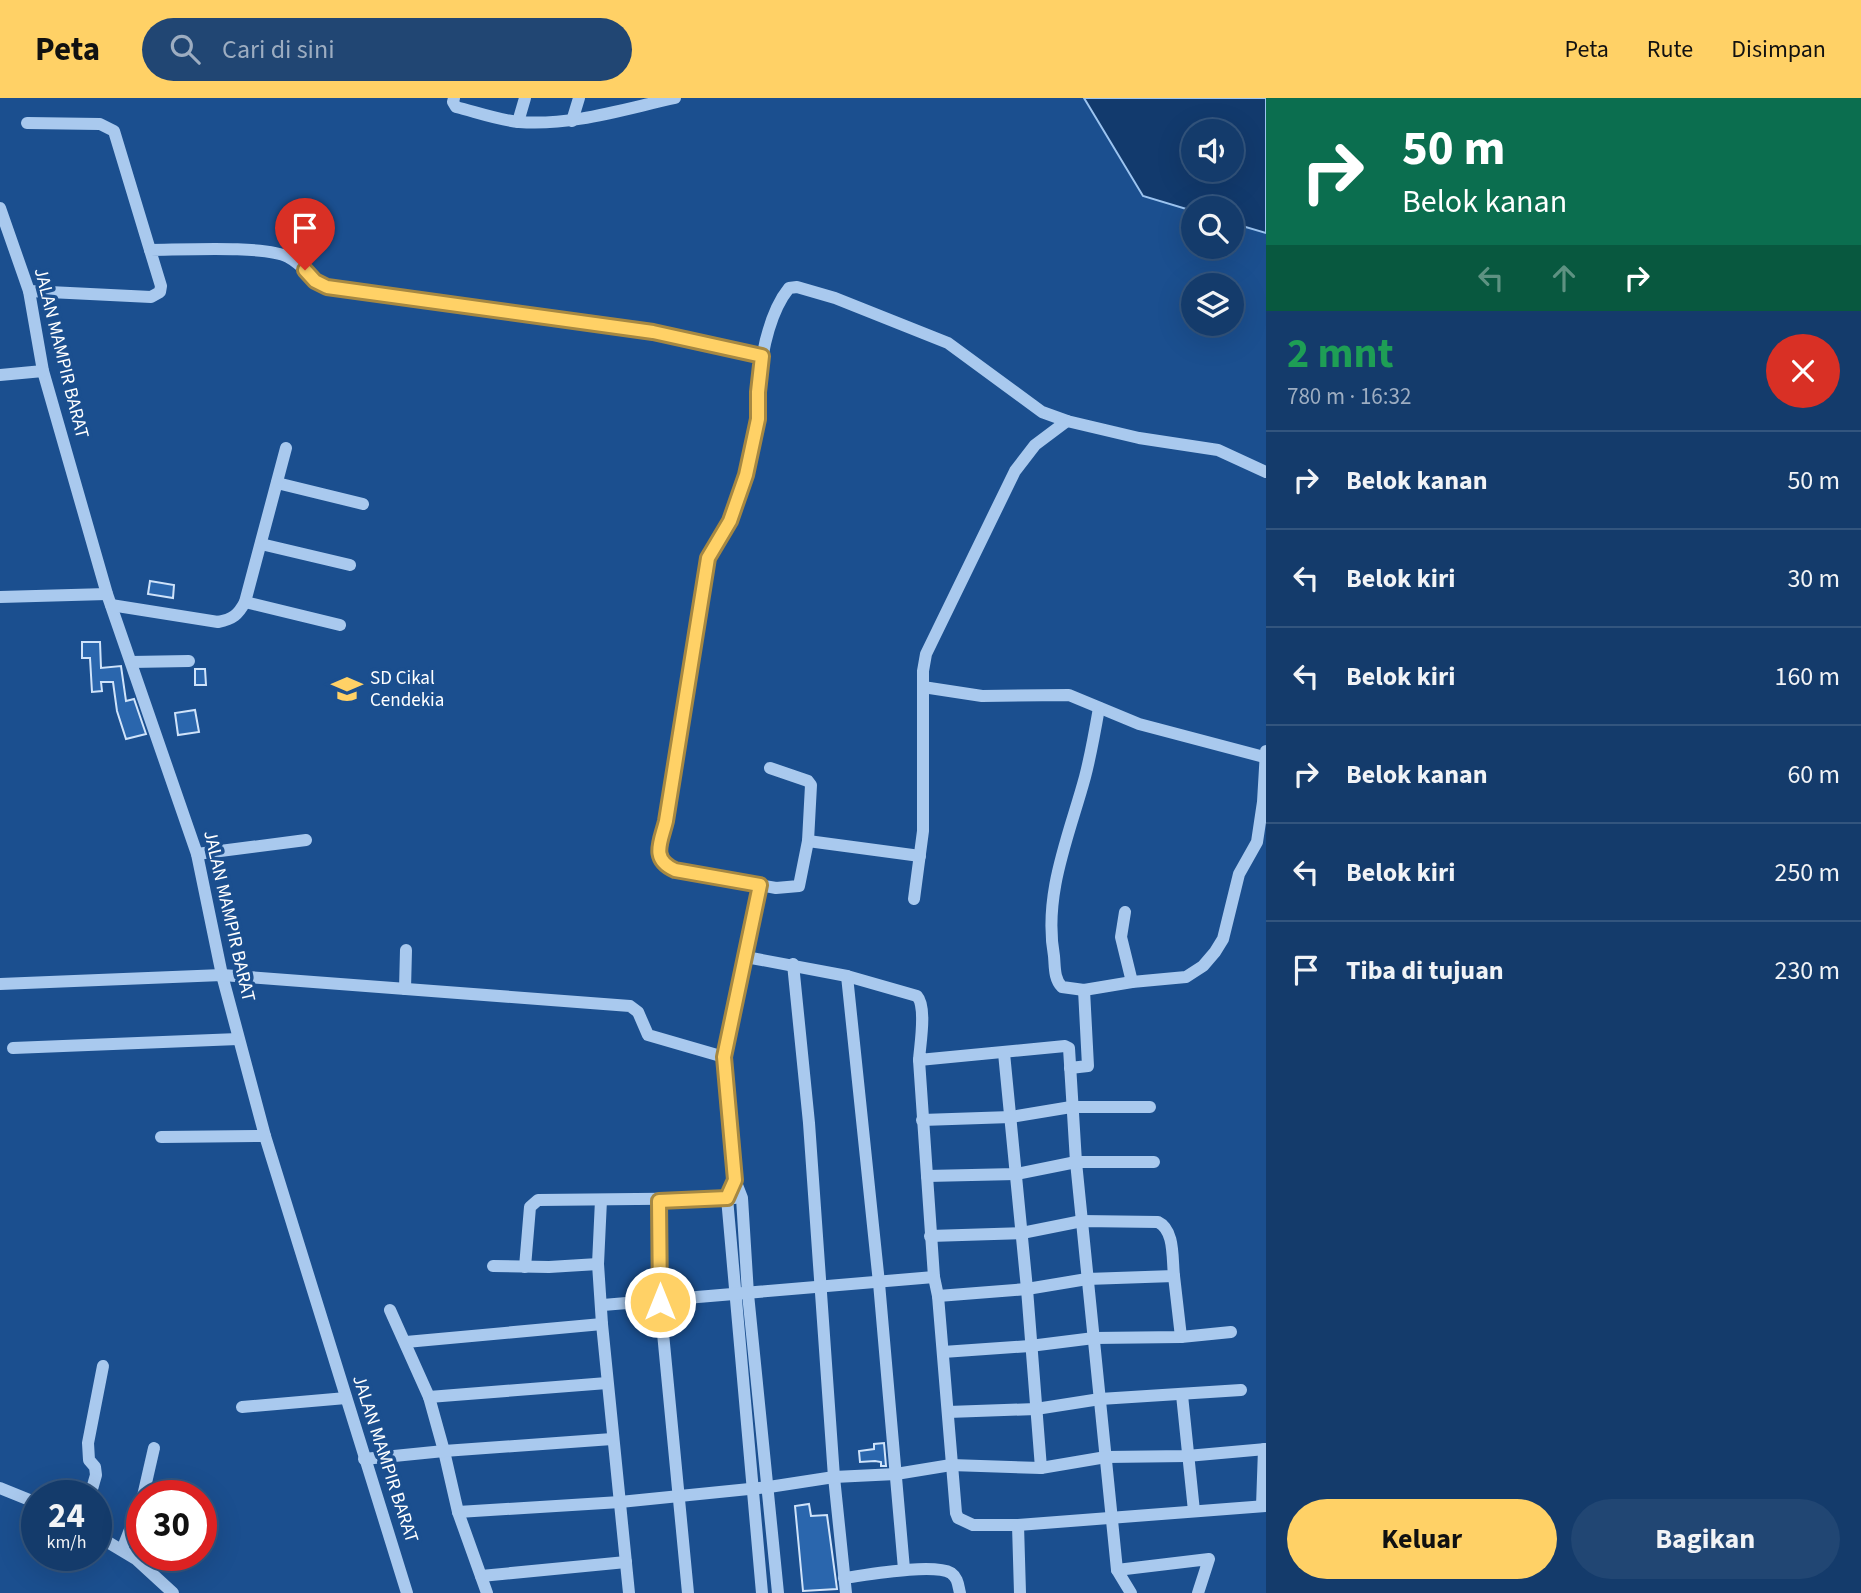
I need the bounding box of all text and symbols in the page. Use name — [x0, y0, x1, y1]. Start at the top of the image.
search box — [142, 18, 632, 81]
text: Peta — [35, 26, 100, 73]
icon: search — [166, 30, 204, 68]
text: Cari di sini — [222, 31, 335, 68]
text: Peta — [1564, 32, 1609, 67]
text: Rute — [1647, 32, 1693, 67]
text: Disimpan — [1731, 32, 1826, 67]
text: 50 m — [1402, 114, 1506, 184]
map controls — [1181, 119, 1244, 336]
button: sound — [1181, 119, 1244, 182]
icon: right — [1287, 126, 1378, 217]
text: Belok kanan — [1402, 179, 1567, 225]
button: search — [1181, 196, 1244, 259]
pin — [275, 198, 335, 270]
icon: arrive — [286, 209, 324, 247]
icon: left — [1472, 259, 1510, 297]
icon: ahead — [1545, 259, 1583, 297]
icon: right — [1618, 259, 1656, 297]
street label: JALAN MAMPIR BARAT — [27, 265, 95, 441]
button: layers — [1181, 273, 1244, 336]
text: 2 mnt — [1287, 324, 1394, 384]
button: close — [1766, 334, 1840, 408]
text: 780 m · 16:32 — [1287, 380, 1411, 413]
icon: right — [1287, 461, 1325, 499]
text: Belok kanan — [1346, 462, 1488, 499]
text: 50 m — [1787, 462, 1840, 499]
icon: left — [1287, 559, 1325, 597]
text: Belok kiri — [1346, 560, 1455, 597]
text: 30 m — [1787, 560, 1840, 597]
icon: left — [1287, 657, 1325, 695]
text: Belok kiri — [1346, 658, 1455, 695]
text: 160 m — [1774, 658, 1840, 695]
place label: SD Cikal Cendekia — [370, 665, 444, 714]
school or university icon: SD Cikal Cendekia — [330, 672, 364, 706]
icon: right — [1287, 755, 1325, 793]
text: Belok kanan — [1346, 756, 1488, 793]
text: 60 m — [1787, 756, 1840, 793]
street label: JALAN MAMPIR BARAT — [196, 828, 262, 1004]
icon: left — [1287, 853, 1325, 891]
text: Belok kiri — [1346, 854, 1455, 891]
text: 250 m — [1774, 854, 1840, 891]
icon: arrive — [1287, 951, 1325, 989]
text: Tiba di tujuan — [1346, 952, 1504, 989]
text: 230 m — [1774, 952, 1840, 989]
position arrow — [623, 1265, 697, 1339]
street label: JALAN MAMPIR BARAT — [345, 1372, 425, 1546]
speed limit sign: 30 — [126, 1480, 217, 1571]
text: 24 — [48, 1491, 85, 1541]
button: Keluar — [1287, 1499, 1557, 1579]
button: Bagikan — [1571, 1499, 1840, 1579]
text: km/h — [47, 1530, 86, 1555]

